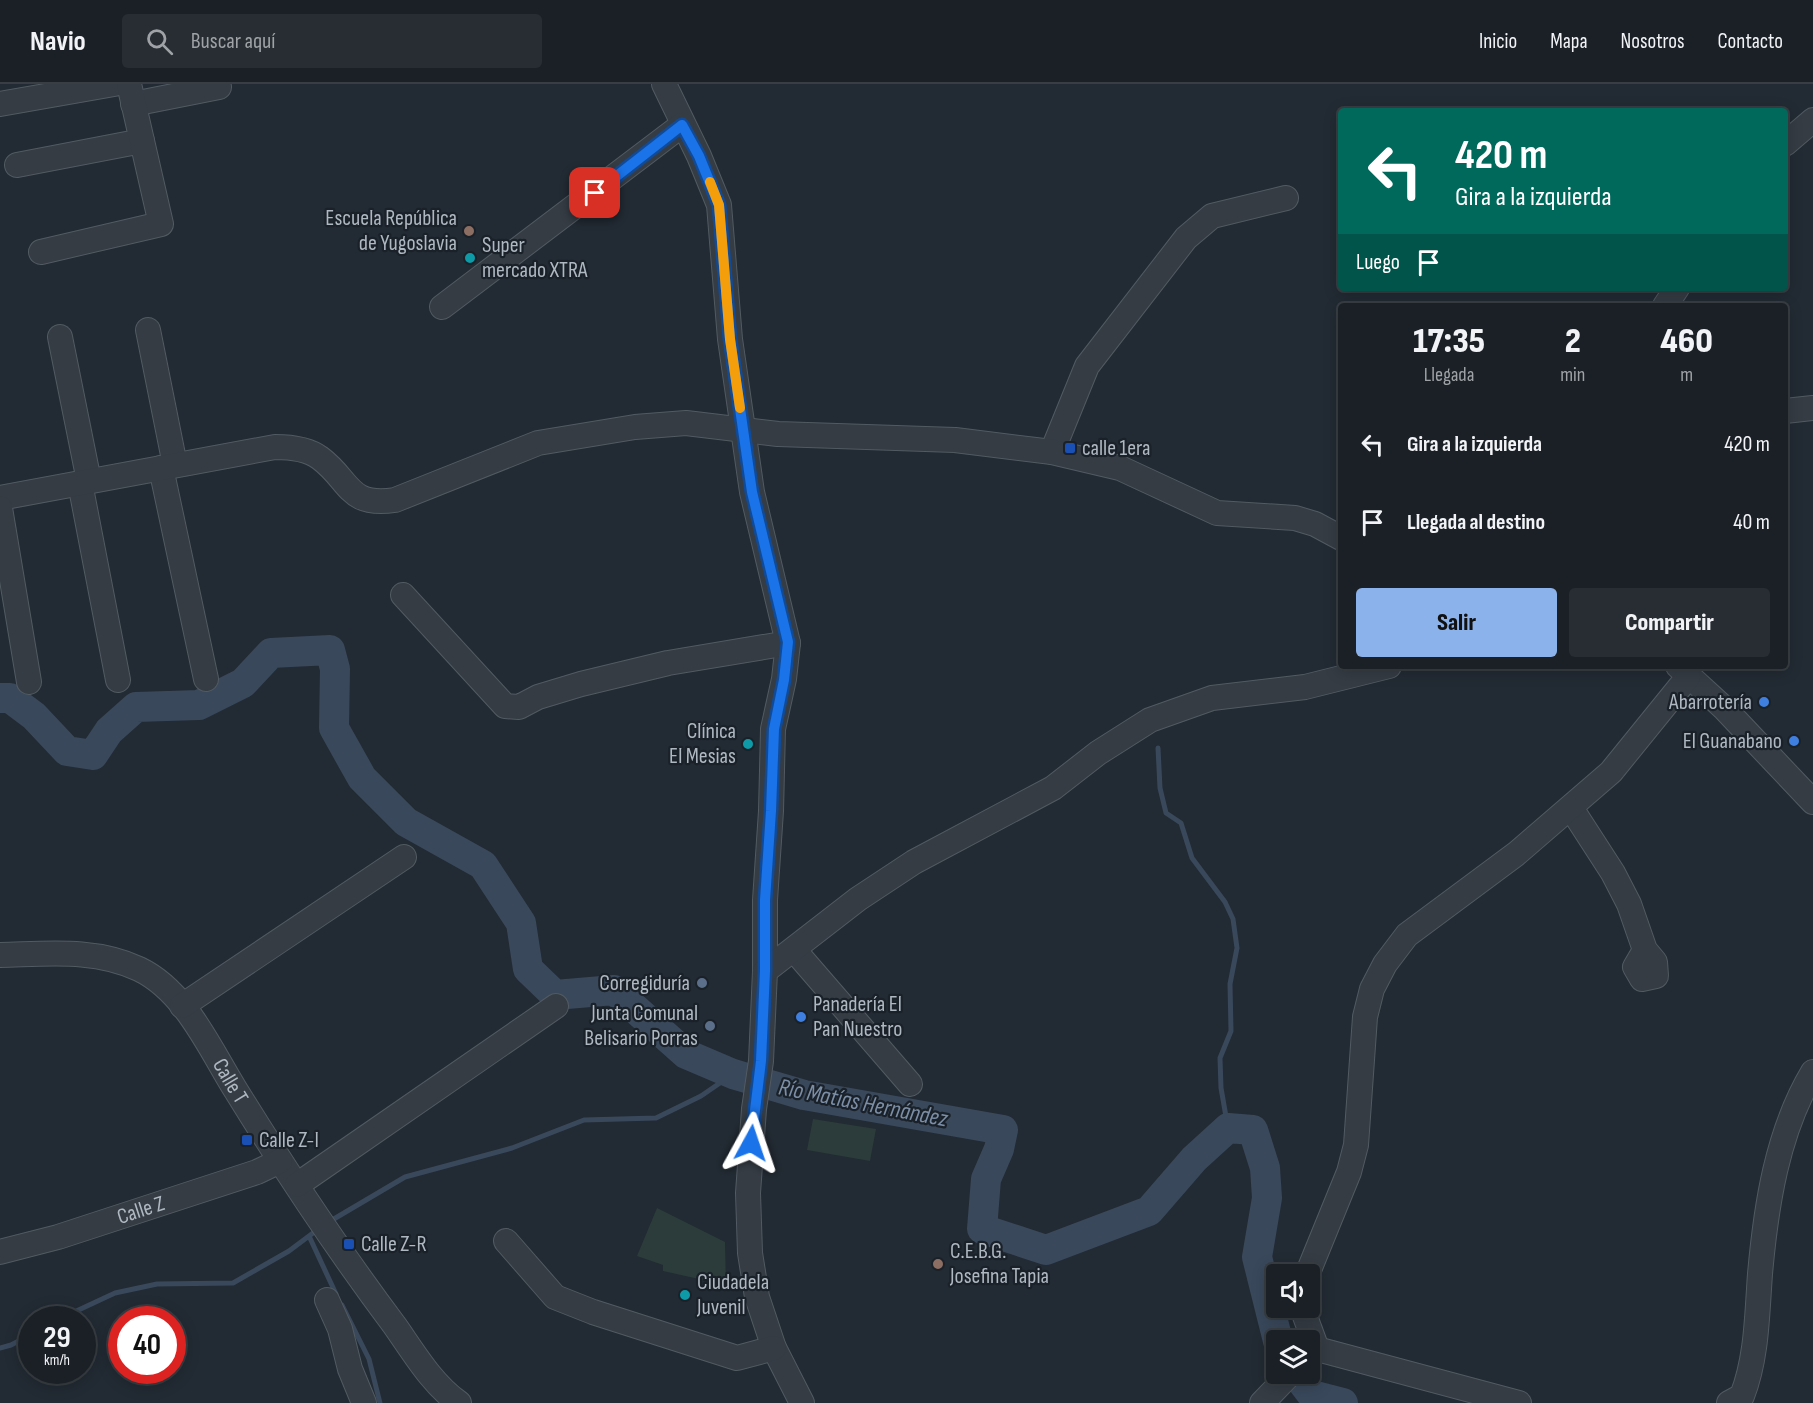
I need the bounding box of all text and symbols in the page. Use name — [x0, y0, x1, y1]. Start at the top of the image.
search box — [122, 14, 542, 68]
text: Navio — [30, 25, 86, 58]
icon: search — [143, 25, 176, 58]
text: Buscar aquí — [191, 28, 275, 55]
text: Inicio — [1479, 29, 1517, 54]
text: Mapa — [1550, 29, 1588, 54]
text: Nosotros — [1621, 29, 1685, 54]
text: Contacto — [1718, 29, 1783, 54]
text: 420 m — [1455, 130, 1547, 181]
icon: left — [1356, 132, 1434, 210]
pin — [569, 167, 620, 218]
icon: arrive — [578, 176, 611, 209]
text: Gira a la izquierda — [1455, 181, 1612, 213]
place label: Escuela República de Yugoslavia — [325, 205, 457, 257]
marker: Escuela República de Yugoslavia — [462, 224, 476, 238]
place label: Super mercado XTRA — [482, 232, 588, 284]
icon: arrive — [1412, 246, 1445, 279]
text: Luego — [1356, 249, 1400, 276]
marker: Super mercado XTRA — [463, 251, 477, 265]
text: 17:35 — [1413, 320, 1485, 363]
text: 2 — [1565, 320, 1581, 363]
text: 460 — [1660, 320, 1713, 363]
text: Llegada — [1424, 363, 1474, 387]
text: min — [1560, 363, 1585, 387]
text: m — [1680, 363, 1693, 387]
icon: left — [1356, 428, 1389, 461]
text: Gira a la izquierda — [1407, 431, 1542, 458]
text: 420 m — [1724, 431, 1770, 458]
place label: calle 1era — [1082, 435, 1151, 462]
marker: calle 1era — [1063, 441, 1077, 455]
icon: arrive — [1356, 506, 1389, 539]
text: Llegada al destino — [1407, 509, 1545, 536]
text: 40 m — [1733, 509, 1770, 536]
button: Salir — [1356, 588, 1557, 657]
button: Compartir — [1569, 588, 1770, 657]
place label: Abarrotería — [1668, 689, 1752, 716]
marker: Abarrotería — [1757, 695, 1771, 709]
place label: Clínica El Mesias — [669, 718, 736, 770]
place label: El Guanabano — [1683, 728, 1782, 755]
marker: El Guanabano — [1787, 734, 1801, 748]
marker: Clínica El Mesias — [741, 737, 755, 751]
place label: Corregiduría — [599, 970, 690, 997]
marker: Corregiduría — [695, 976, 709, 990]
place label: Panadería El Pan Nuestro — [813, 991, 902, 1043]
place label: Junta Comunal Belisario Porras — [584, 1000, 698, 1052]
marker: Panadería El Pan Nuestro — [794, 1010, 808, 1024]
marker: Junta Comunal Belisario Porras — [703, 1019, 717, 1033]
street label: Calle T — [207, 1054, 254, 1109]
water label: Río Matías Hernández — [776, 1072, 951, 1134]
position arrow — [719, 1111, 783, 1175]
place label: Calle Z-I — [259, 1127, 319, 1154]
marker: Calle Z-I — [240, 1133, 254, 1147]
street label: Calle Z — [114, 1190, 168, 1230]
place label: Calle Z-R — [361, 1231, 427, 1258]
marker: Calle Z-R — [342, 1237, 356, 1251]
place label: C.E.B.G. Josefina Tapia — [949, 1238, 1049, 1290]
marker: C.E.B.G. Josefina Tapia — [931, 1257, 945, 1271]
map controls — [1266, 1264, 1320, 1384]
button: sound — [1266, 1264, 1320, 1318]
place label: Ciudadela Juvenil — [696, 1269, 769, 1321]
marker: Ciudadela Juvenil — [678, 1288, 692, 1302]
speed limit sign: 40 — [108, 1306, 186, 1384]
text: 29 — [43, 1320, 71, 1356]
button: layers — [1266, 1330, 1320, 1384]
text: km/h — [44, 1351, 70, 1370]

